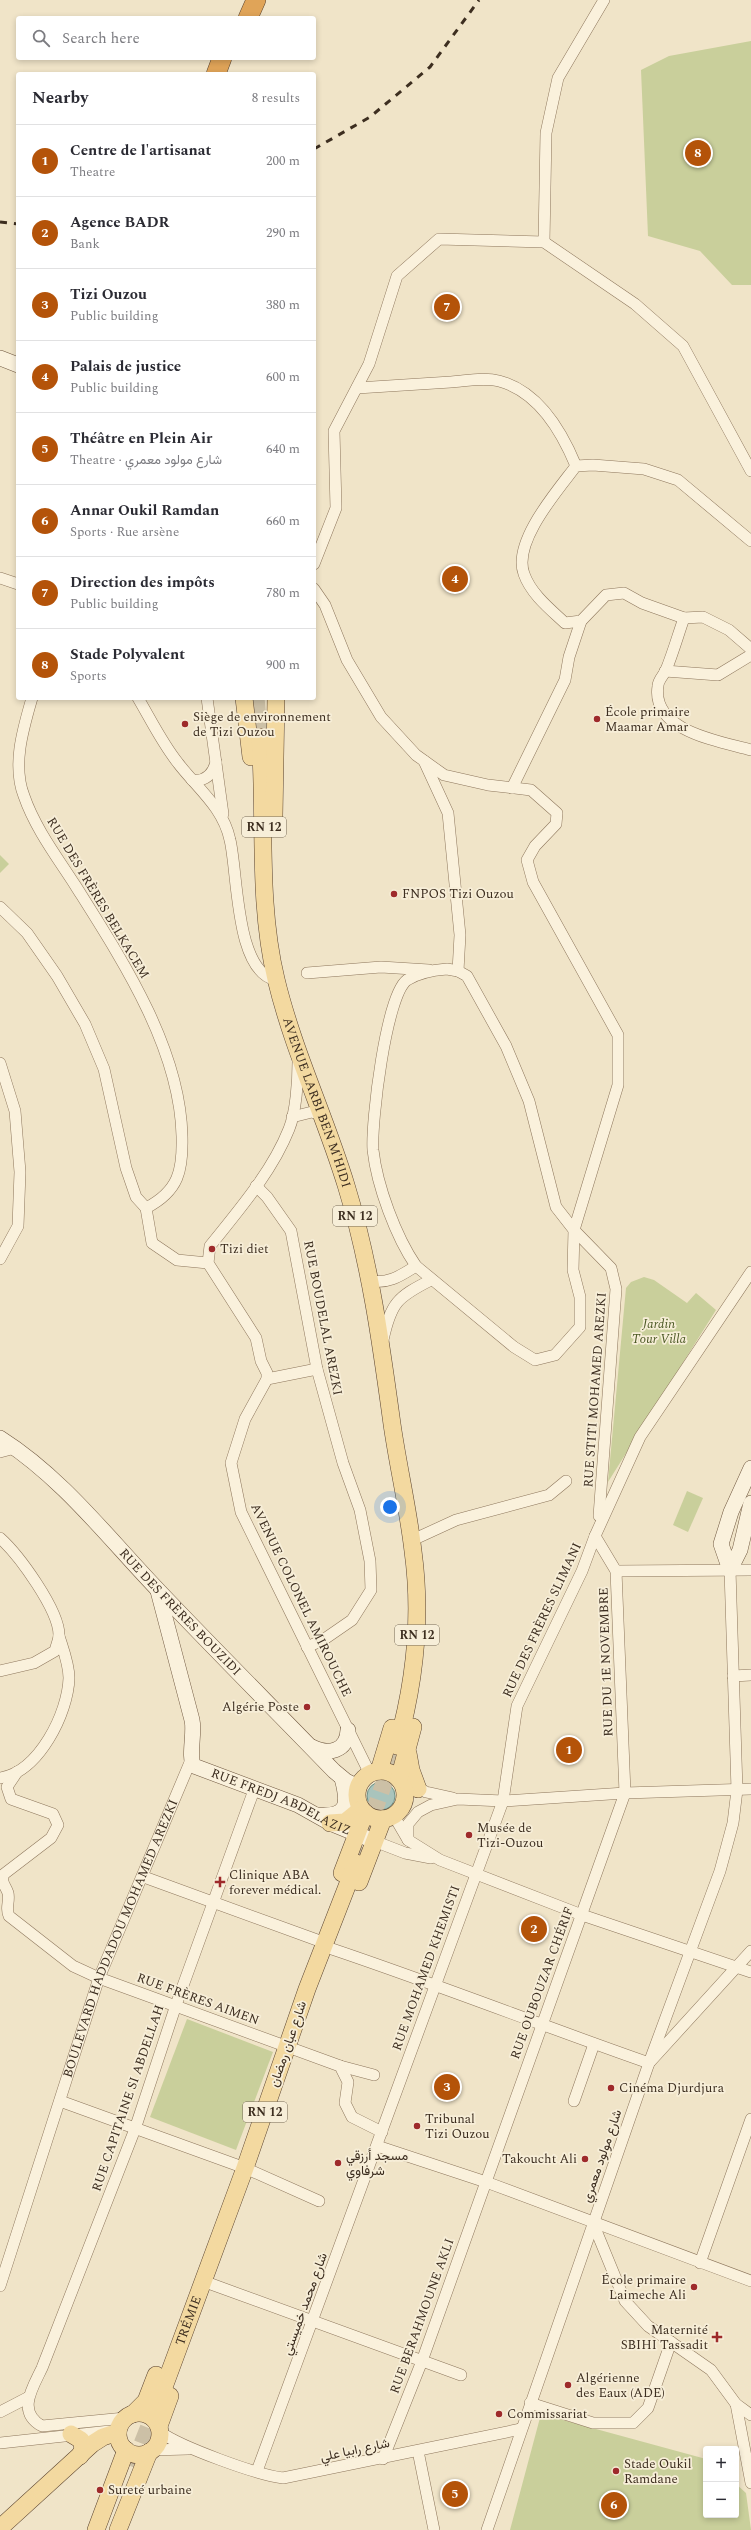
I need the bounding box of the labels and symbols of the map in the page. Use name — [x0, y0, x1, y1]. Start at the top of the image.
pin: 8 — [685, 138, 711, 168]
pin: 7 — [434, 292, 460, 322]
pin: 4 — [442, 564, 468, 594]
place label: École primaire Maamar Amar — [605, 702, 690, 737]
place label: Siège de environnement de Tizi Ouzou — [193, 707, 331, 742]
marker: École primaire Maamar Amar — [592, 714, 602, 724]
marker: Siège de environnement de Tizi Ouzou — [180, 719, 190, 729]
street label: RUE DES FRÈRES BELKACEM — [42, 813, 154, 983]
road number: RN 12 — [242, 817, 286, 837]
place label: FNPOS Tizi Ouzou — [402, 884, 514, 904]
marker: FNPOS Tizi Ouzou — [389, 889, 399, 899]
street label: AVENUE LARBI BEN M'HIDI — [277, 1015, 356, 1190]
road number: RN 12 — [333, 1206, 377, 1226]
place label: Tizi diet — [220, 1239, 269, 1259]
street label: RUE BOUDELAL AREZKI — [298, 1239, 348, 1397]
marker: Tizi diet — [207, 1244, 217, 1254]
street label: RUE STITI MOHAMED AREZKI — [578, 1292, 612, 1488]
park label: Jardin Tour Villa — [632, 1314, 687, 1349]
your location — [380, 1497, 400, 1517]
street label: AVENUE COLONEL AMIROUCHE — [245, 1500, 357, 1700]
street label: RUE DES FRÈRES SLIMANI — [497, 1539, 587, 1701]
street label: RUE DES FRÈRES BOUZIDI — [114, 1544, 246, 1680]
street label: RUE DU 1E NOVEMBRE — [593, 1587, 619, 1737]
road number: RN 12 — [395, 1625, 439, 1645]
place label: Algérie Poste — [222, 1697, 299, 1717]
marker: Algérie Poste — [302, 1702, 312, 1712]
pin: 1 — [556, 1735, 582, 1765]
street label: RUE FREDJ ABDELAZIZ — [208, 1763, 354, 1840]
street label: BOULEVARD HADDADOU MOHAMED AREZKI — [58, 1796, 183, 2080]
place label: Musée de Tizi-Ouzou — [477, 1818, 543, 1853]
marker: Musée de Tizi-Ouzou — [464, 1830, 474, 1840]
place label: Clinique ABA forever médical. — [229, 1865, 321, 1900]
marker: Clinique ABA forever médical. — [214, 1876, 226, 1888]
street label: RUE MOHAMED KHEMISTI — [387, 1883, 465, 2053]
street label: RUE OUBOUZAR CHÉRIF — [505, 1904, 579, 2062]
pin: 2 — [521, 1914, 547, 1944]
street label: RUE FRÈRES AIMEN — [134, 1968, 262, 2030]
street label: شارع عبان رمضان — [264, 1998, 312, 2090]
street label: RUE CAPITAINE SI ABDELLAH — [87, 2002, 169, 2194]
pin: 3 — [434, 2072, 460, 2102]
place label: Cinéma Djurdjura — [619, 2078, 725, 2098]
marker: Cinéma Djurdjura — [606, 2083, 616, 2093]
road number: RN 12 — [243, 2102, 287, 2122]
street label: شارع مولود معمري — [577, 2107, 627, 2205]
place label: Tribunal Tizi Ouzou — [425, 2109, 490, 2144]
marker: Tribunal Tizi Ouzou — [412, 2121, 422, 2131]
place label: مسجد أرزقي شرفاوي — [346, 2146, 408, 2181]
place label: Takoucht Ali — [502, 2149, 577, 2169]
marker: Takoucht Ali — [580, 2154, 590, 2164]
marker: مسجد أرزقي شرفاوي — [333, 2158, 343, 2168]
street label: RUE BERAHMOUNE AKLI — [385, 2236, 459, 2396]
street label: شارع محمد خميستي — [277, 2250, 333, 2358]
place label: École primaire Laimeche Ali — [601, 2270, 686, 2305]
marker: École primaire Laimeche Ali — [689, 2282, 699, 2292]
street label: TRÉMIE — [170, 2293, 207, 2348]
place label: Maternité SBIHI Tassadit — [621, 2320, 708, 2355]
marker: Maternité SBIHI Tassadit — [711, 2331, 723, 2343]
place label: Algérienne des Eaux (ADE) — [576, 2368, 665, 2403]
marker: Algérienne des Eaux (ADE) — [563, 2380, 573, 2390]
place label: Commissariat — [507, 2404, 588, 2424]
marker: Commissariat — [494, 2409, 504, 2419]
street label: شارع رابيا علي — [318, 2433, 392, 2467]
place label: Stade Oukil Ramdane — [624, 2454, 692, 2489]
marker: Stade Oukil Ramdane — [611, 2466, 621, 2476]
pin: 5 — [442, 2479, 468, 2509]
place label: Sureté urbaine — [108, 2480, 192, 2500]
marker: Sureté urbaine — [95, 2485, 105, 2495]
pin: 6 — [601, 2490, 627, 2520]

